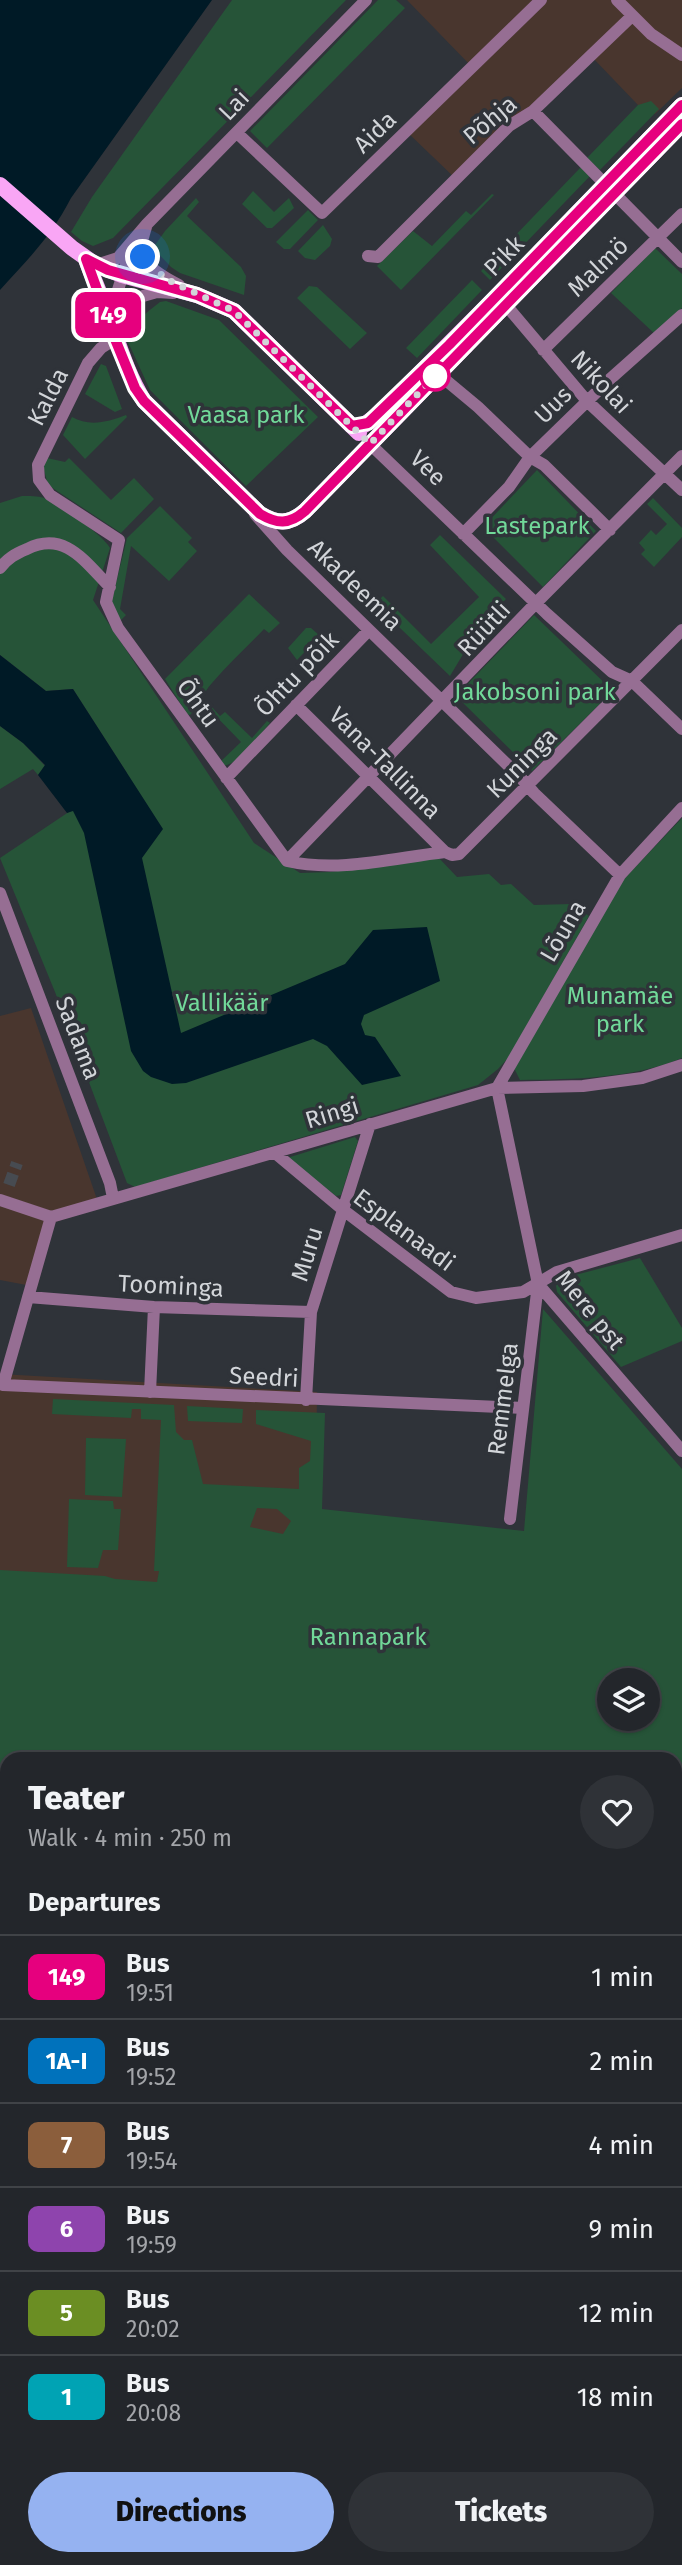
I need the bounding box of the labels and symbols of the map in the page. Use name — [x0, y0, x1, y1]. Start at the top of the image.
street label: Lai — [213, 84, 255, 126]
street label: Põhja — [458, 90, 522, 150]
street label: Aida — [348, 105, 402, 159]
street label: Pikk — [478, 229, 530, 282]
street label: Malmö — [562, 232, 634, 302]
your location — [125, 239, 160, 274]
line badge: 149 — [68, 292, 148, 338]
street label: Nikolai — [565, 345, 637, 419]
unlabelled marker — [420, 361, 450, 391]
street label: Kalda — [22, 363, 74, 431]
street label: Uus — [529, 381, 577, 429]
park label: Vaasa park — [187, 401, 305, 429]
street label: Vee — [404, 444, 452, 492]
park label: Lastepark — [484, 512, 591, 540]
street label: Akadeemia — [302, 533, 408, 637]
street label: Rüütli — [452, 596, 516, 662]
street label: Õhtu põik — [250, 625, 345, 722]
street label: Õhtu — [171, 673, 225, 733]
park label: Jakobsoni park — [454, 678, 617, 706]
street label: Vana-Tallinna — [323, 701, 447, 825]
street label: Kuninga — [481, 722, 563, 804]
street label: Lõuna — [534, 895, 592, 967]
park label: Munamäe park — [567, 982, 673, 1038]
park label: Vallikäär — [175, 989, 269, 1017]
street label: Sadama — [49, 992, 107, 1084]
street label: Ringi — [302, 1092, 362, 1134]
street label: Esplanaadi — [348, 1183, 460, 1277]
street label: Muru — [285, 1223, 329, 1285]
street label: Mere pst — [550, 1265, 631, 1356]
street label: Toominga — [118, 1269, 224, 1303]
street label: Remmelga — [482, 1341, 524, 1457]
street label: Seedri — [229, 1361, 299, 1393]
park label: Rannapark — [309, 1623, 427, 1651]

